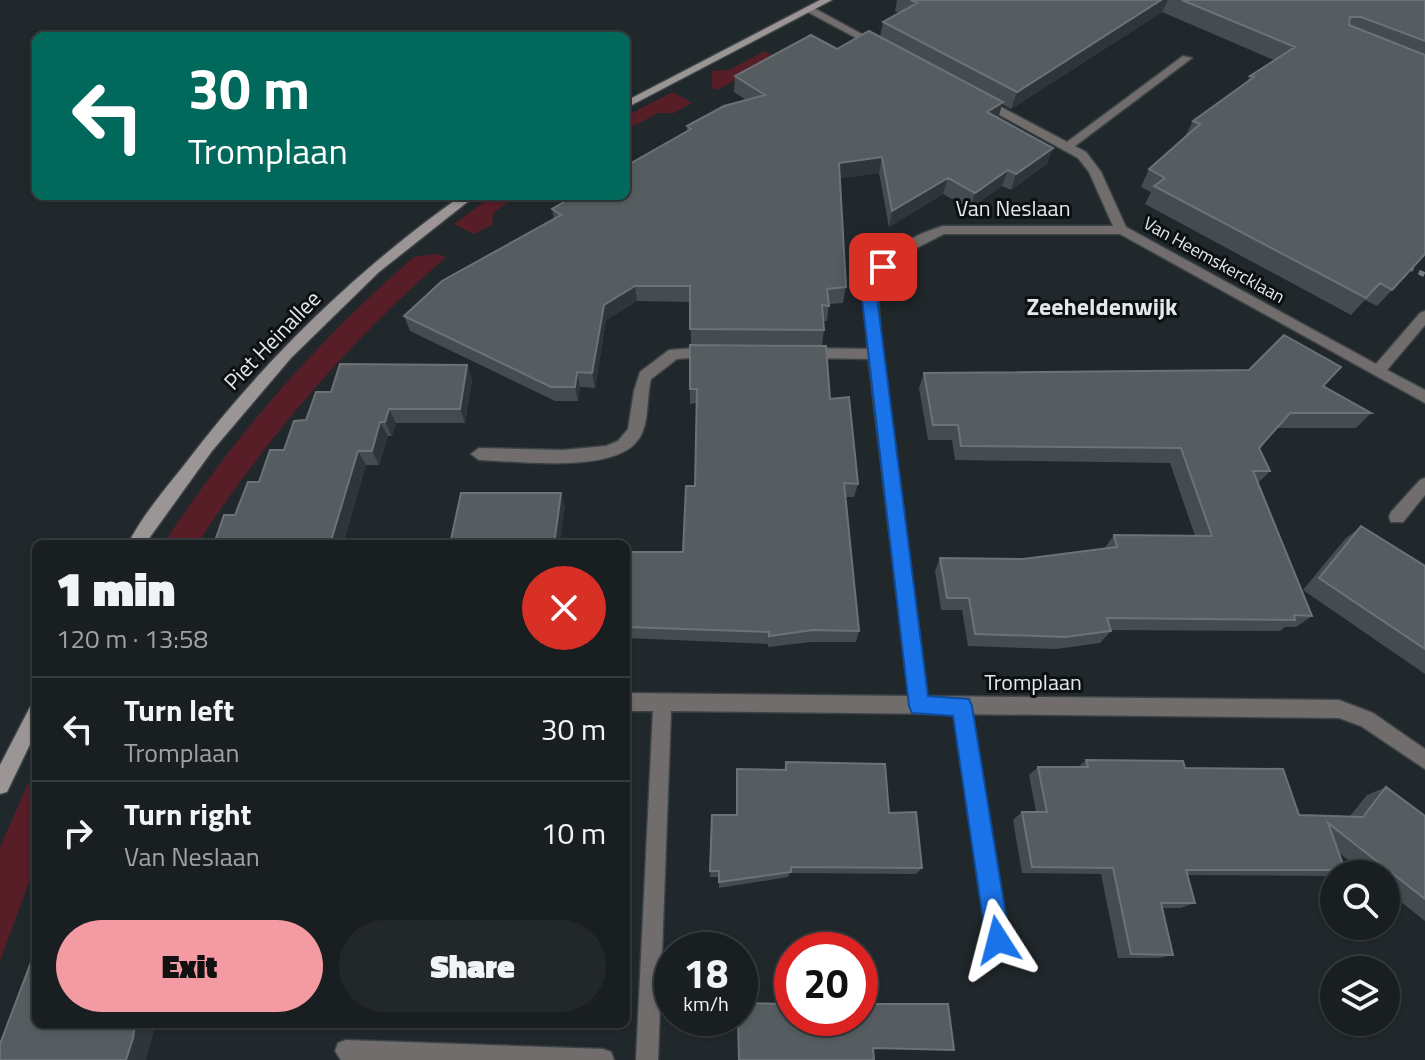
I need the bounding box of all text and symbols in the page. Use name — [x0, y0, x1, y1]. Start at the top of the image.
text: 30 m — [188, 46, 310, 131]
icon: left — [56, 64, 160, 168]
text: Tromplaan — [188, 123, 348, 178]
street label: Van Neslaan — [956, 191, 1070, 225]
street label: Van Heemskercklaan — [1139, 209, 1290, 310]
pin — [849, 233, 917, 301]
icon: arrive — [861, 245, 905, 289]
street label: Piet Heinallee — [216, 282, 328, 398]
district label: Zeeheldenwijk — [1027, 288, 1178, 324]
text: 1 min — [56, 552, 175, 625]
button: close — [522, 566, 606, 650]
text: 120 m · 13:58 — [56, 619, 208, 658]
street label: Tromplaan — [984, 665, 1082, 699]
text: Turn left — [124, 687, 234, 733]
text: 30 m — [541, 706, 606, 752]
icon: left — [56, 707, 100, 751]
text: Tromplaan — [124, 733, 239, 772]
text: Turn right — [124, 791, 252, 837]
text: 10 m — [541, 810, 606, 856]
icon: right — [56, 811, 100, 855]
text: Van Neslaan — [124, 837, 260, 876]
map controls — [1320, 860, 1400, 1036]
button: search — [1320, 860, 1400, 940]
position arrow — [956, 898, 1040, 982]
button: Exit — [56, 920, 323, 1012]
button: Share — [339, 920, 606, 1012]
speed limit sign: 20 — [774, 932, 878, 1036]
text: 18 — [684, 943, 728, 1004]
button: layers — [1320, 956, 1400, 1036]
text: km/h — [683, 988, 729, 1019]

